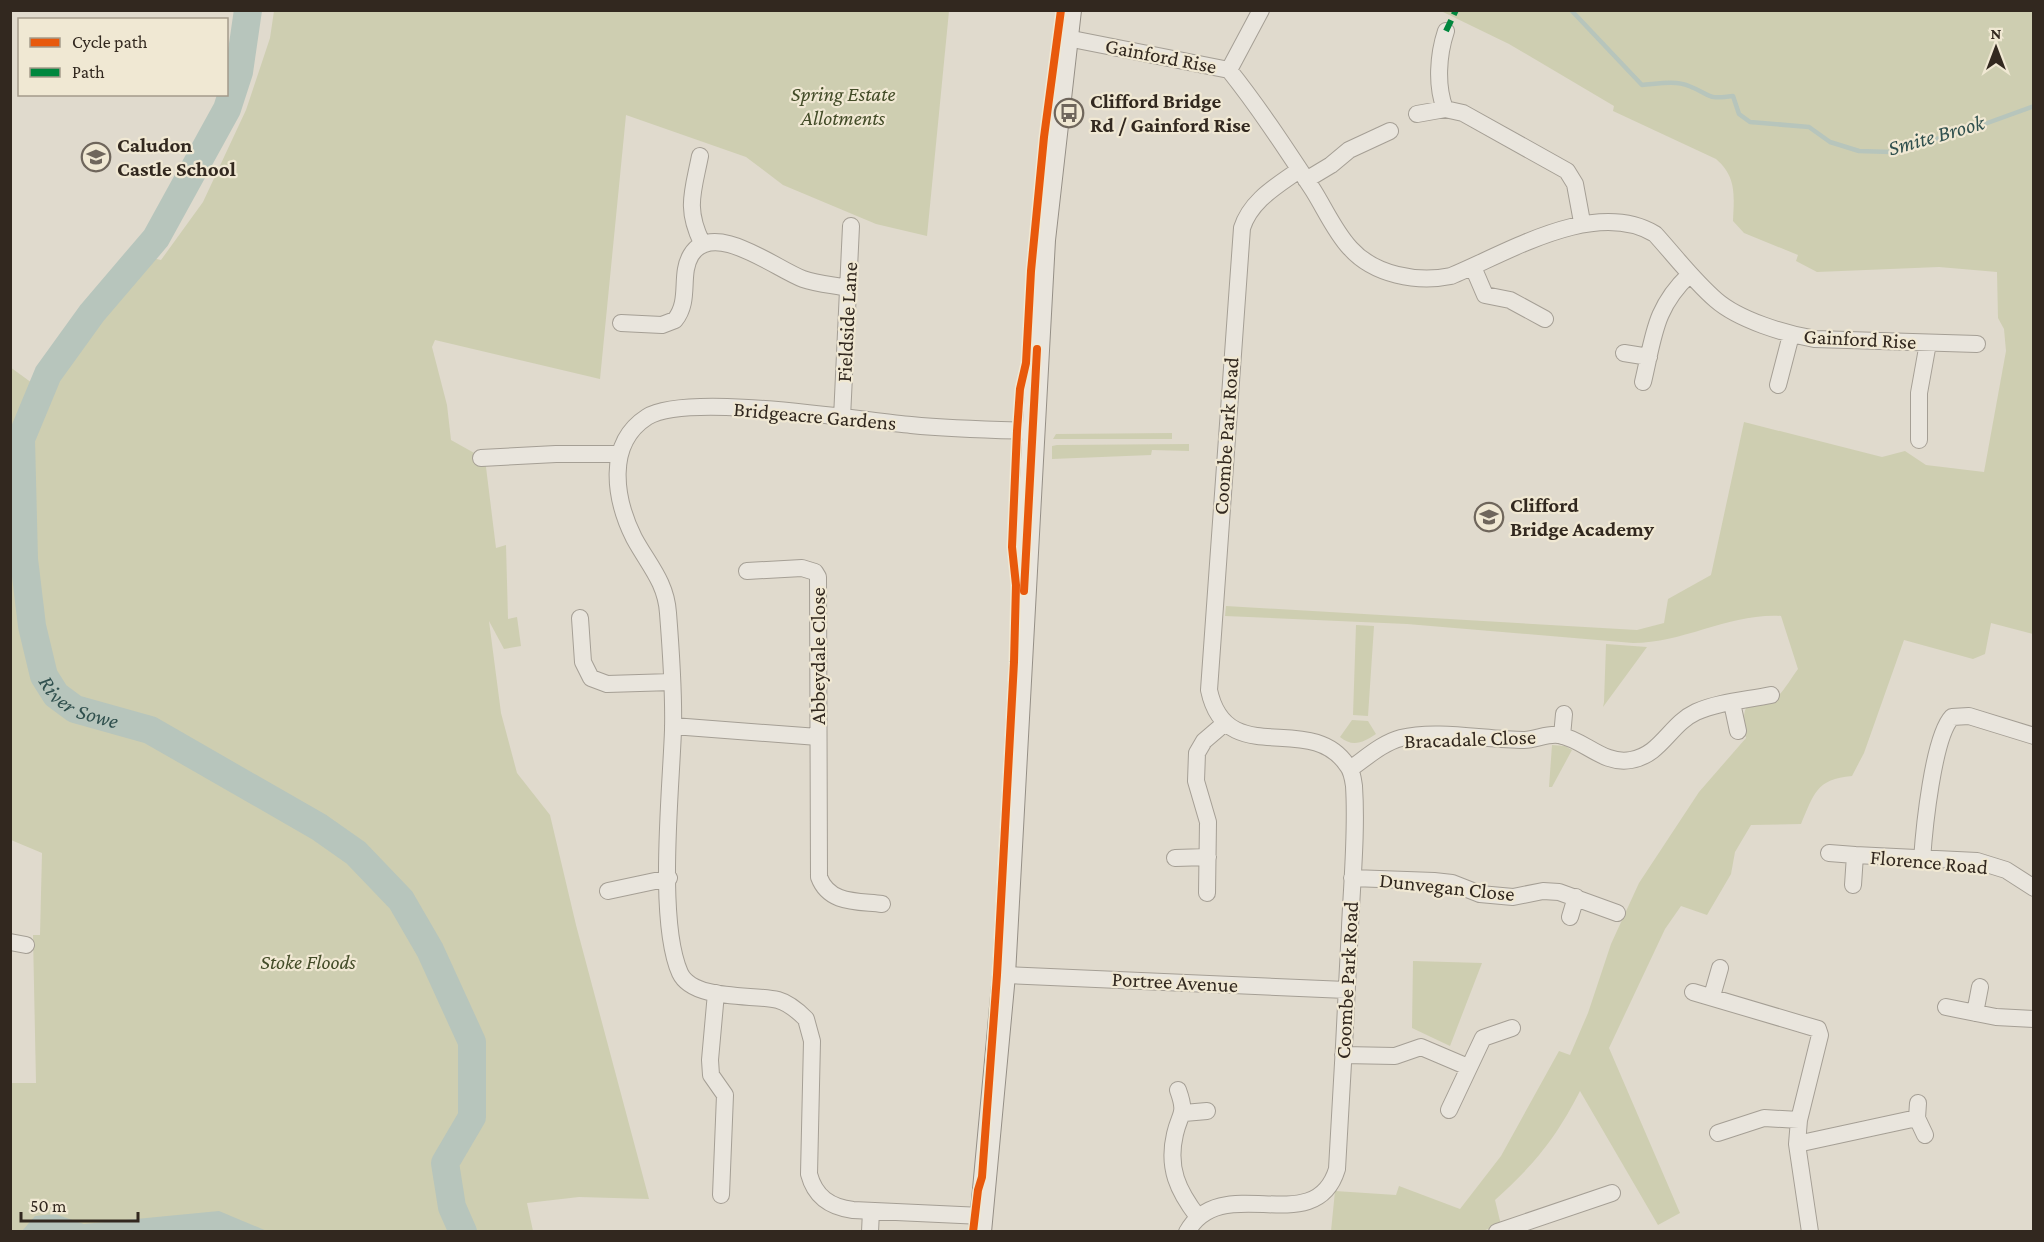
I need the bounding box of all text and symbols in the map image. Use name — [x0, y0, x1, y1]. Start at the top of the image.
legend — [18, 18, 228, 96]
north arrow — [1966, 18, 2026, 78]
text: N — [1991, 25, 2002, 42]
text: Cycle path — [72, 32, 148, 52]
street label: Gainford Rise — [1103, 33, 1219, 79]
text: Path — [72, 62, 105, 82]
park label: Spring Estate Allotments — [791, 82, 895, 130]
place label: Clifford Bridge Rd / Gainford Rise — [1090, 89, 1251, 137]
bus stop icon: Clifford Bridge Rd / Gainford Rise — [1053, 97, 1085, 129]
water label: Smite Brook — [1885, 109, 1988, 161]
place label: Caludon Castle School — [117, 133, 236, 181]
school or university icon: Caludon Castle School — [80, 141, 112, 173]
street label: Fieldside Lane — [832, 261, 862, 383]
street label: Gainford Rise — [1803, 324, 1917, 354]
street label: Coombe Park Road — [1209, 356, 1243, 516]
street label: Bridgeacre Gardens — [733, 397, 897, 435]
place label: Clifford Bridge Academy — [1510, 493, 1655, 541]
school or university icon: Clifford Bridge Academy — [1473, 501, 1505, 533]
street label: Abbeydale Close — [806, 587, 830, 725]
water label: River Sowe — [34, 671, 122, 733]
street label: Bracadale Close — [1404, 725, 1536, 753]
street label: Florence Road — [1869, 845, 1989, 879]
street label: Dunvegan Close — [1378, 868, 1516, 906]
street label: Coombe Park Road — [1331, 901, 1363, 1059]
park label: Stoke Floods — [260, 950, 356, 974]
street label: Portree Avenue — [1111, 967, 1239, 997]
scale bar — [21, 1185, 138, 1223]
text: 50 m — [30, 1196, 67, 1216]

